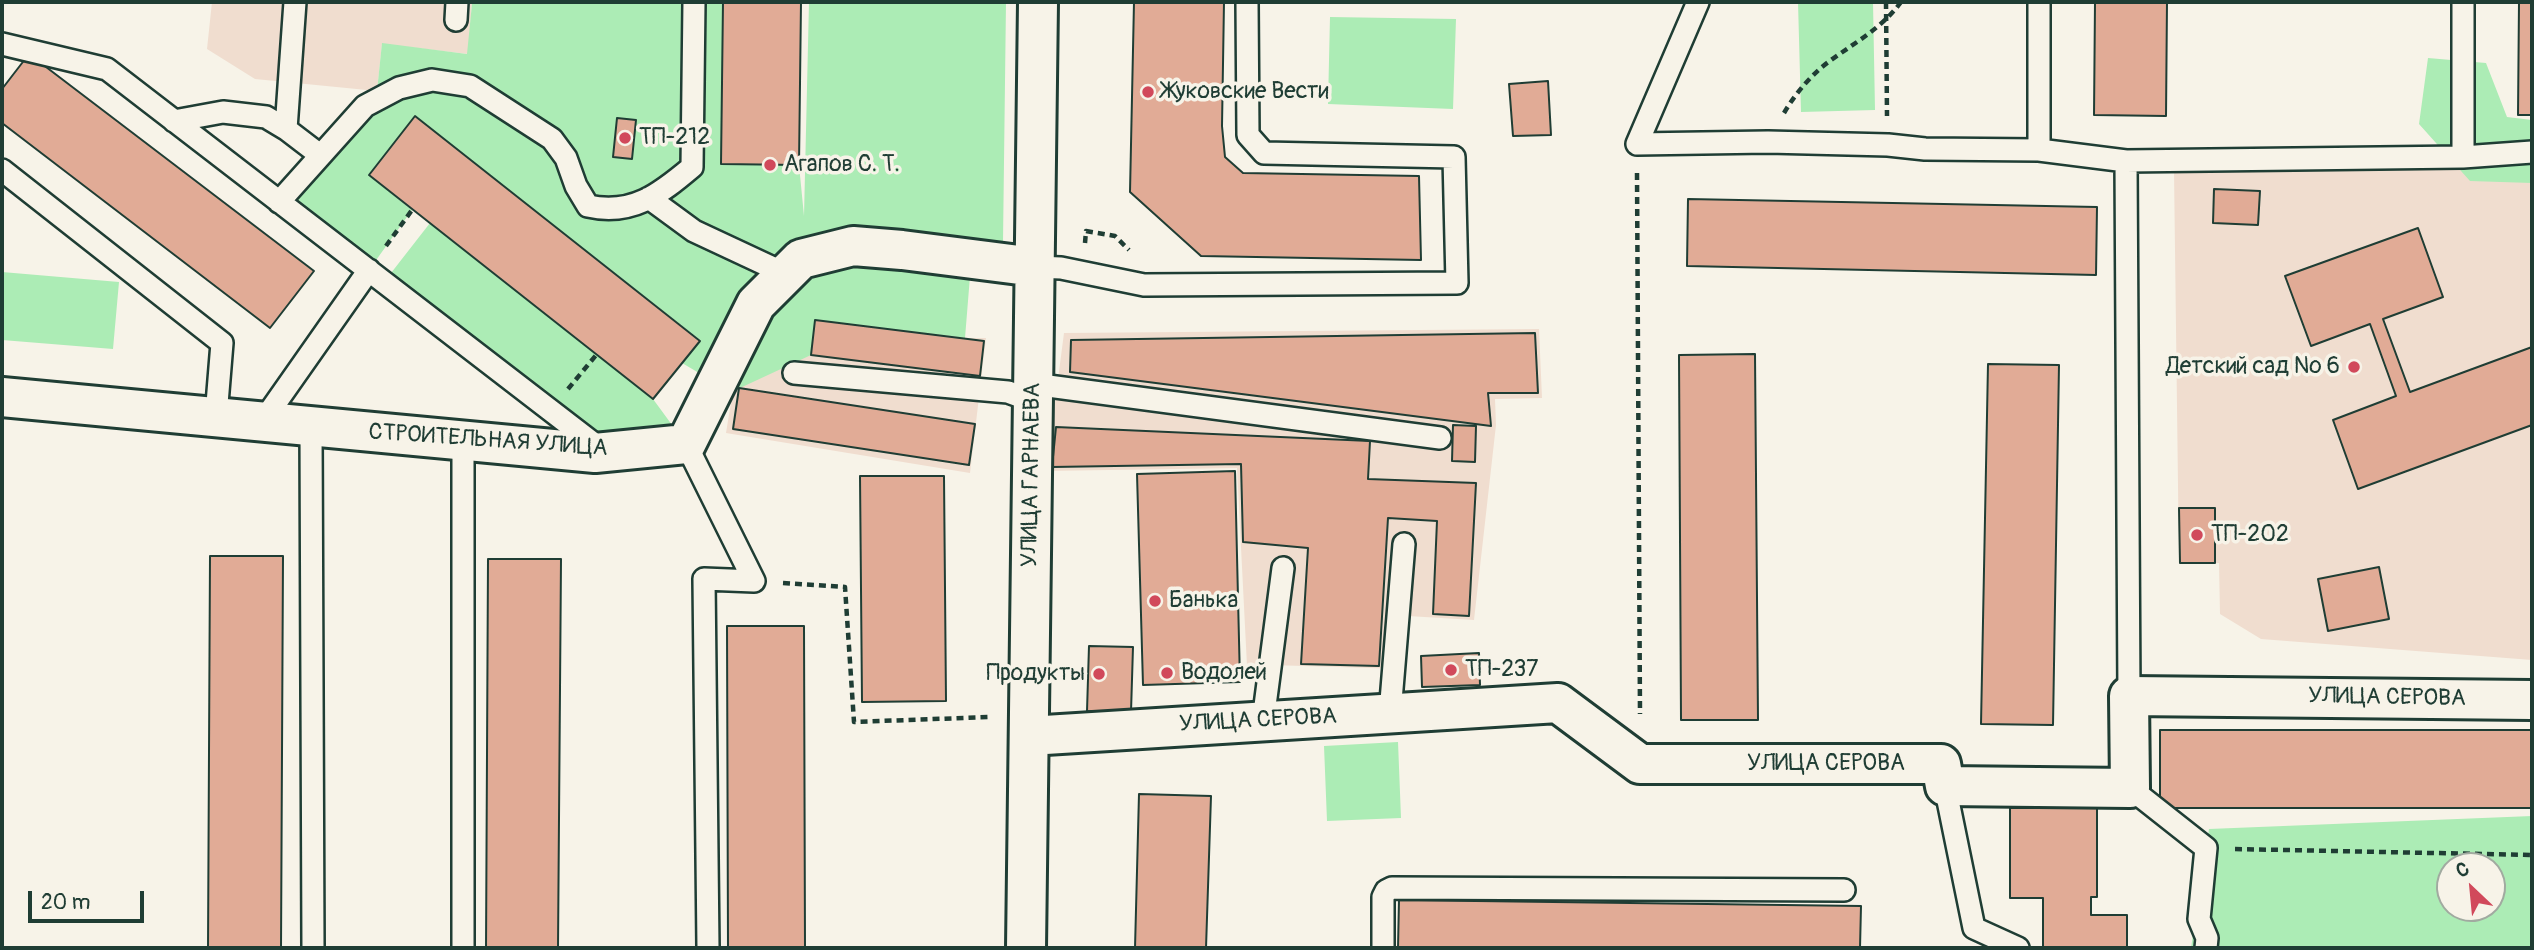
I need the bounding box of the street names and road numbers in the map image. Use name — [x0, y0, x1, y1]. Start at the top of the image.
street label: УЛИЦА ГАРНАЕВА — [1017, 383, 1047, 567]
street label: СТРОИТЕЛЬНАЯ УЛИЦА — [368, 419, 608, 463]
street label: УЛИЦА СЕРОВА — [2308, 683, 2466, 713]
street label: УЛИЦА СЕРОВА — [1178, 703, 1338, 739]
street label: УЛИЦА СЕРОВА — [1747, 750, 1905, 778]

